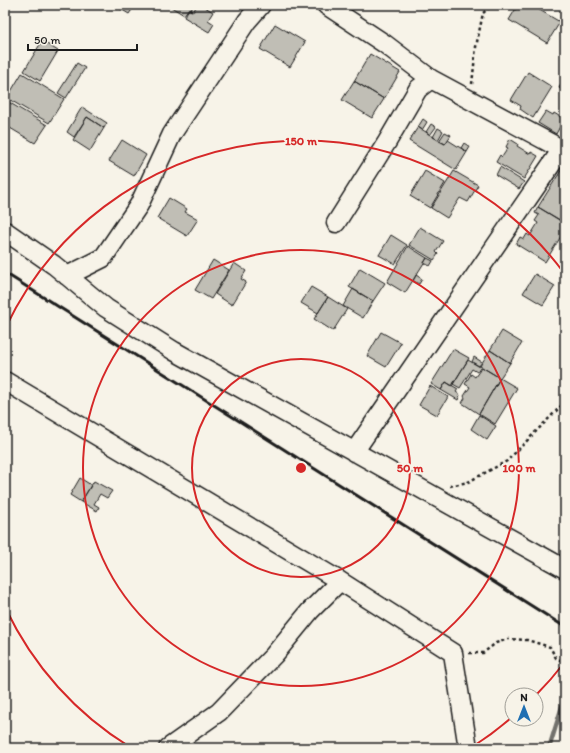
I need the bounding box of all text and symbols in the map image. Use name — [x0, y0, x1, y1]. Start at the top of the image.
scale bar — [28, 26, 137, 52]
text: 50 m — [34, 33, 60, 47]
text: 150 m — [285, 134, 318, 148]
centre of rings — [294, 461, 308, 475]
text: 50 m — [397, 461, 424, 475]
text: 100 m — [502, 461, 536, 475]
north arrow — [504, 687, 544, 727]
text: N — [520, 691, 528, 704]

